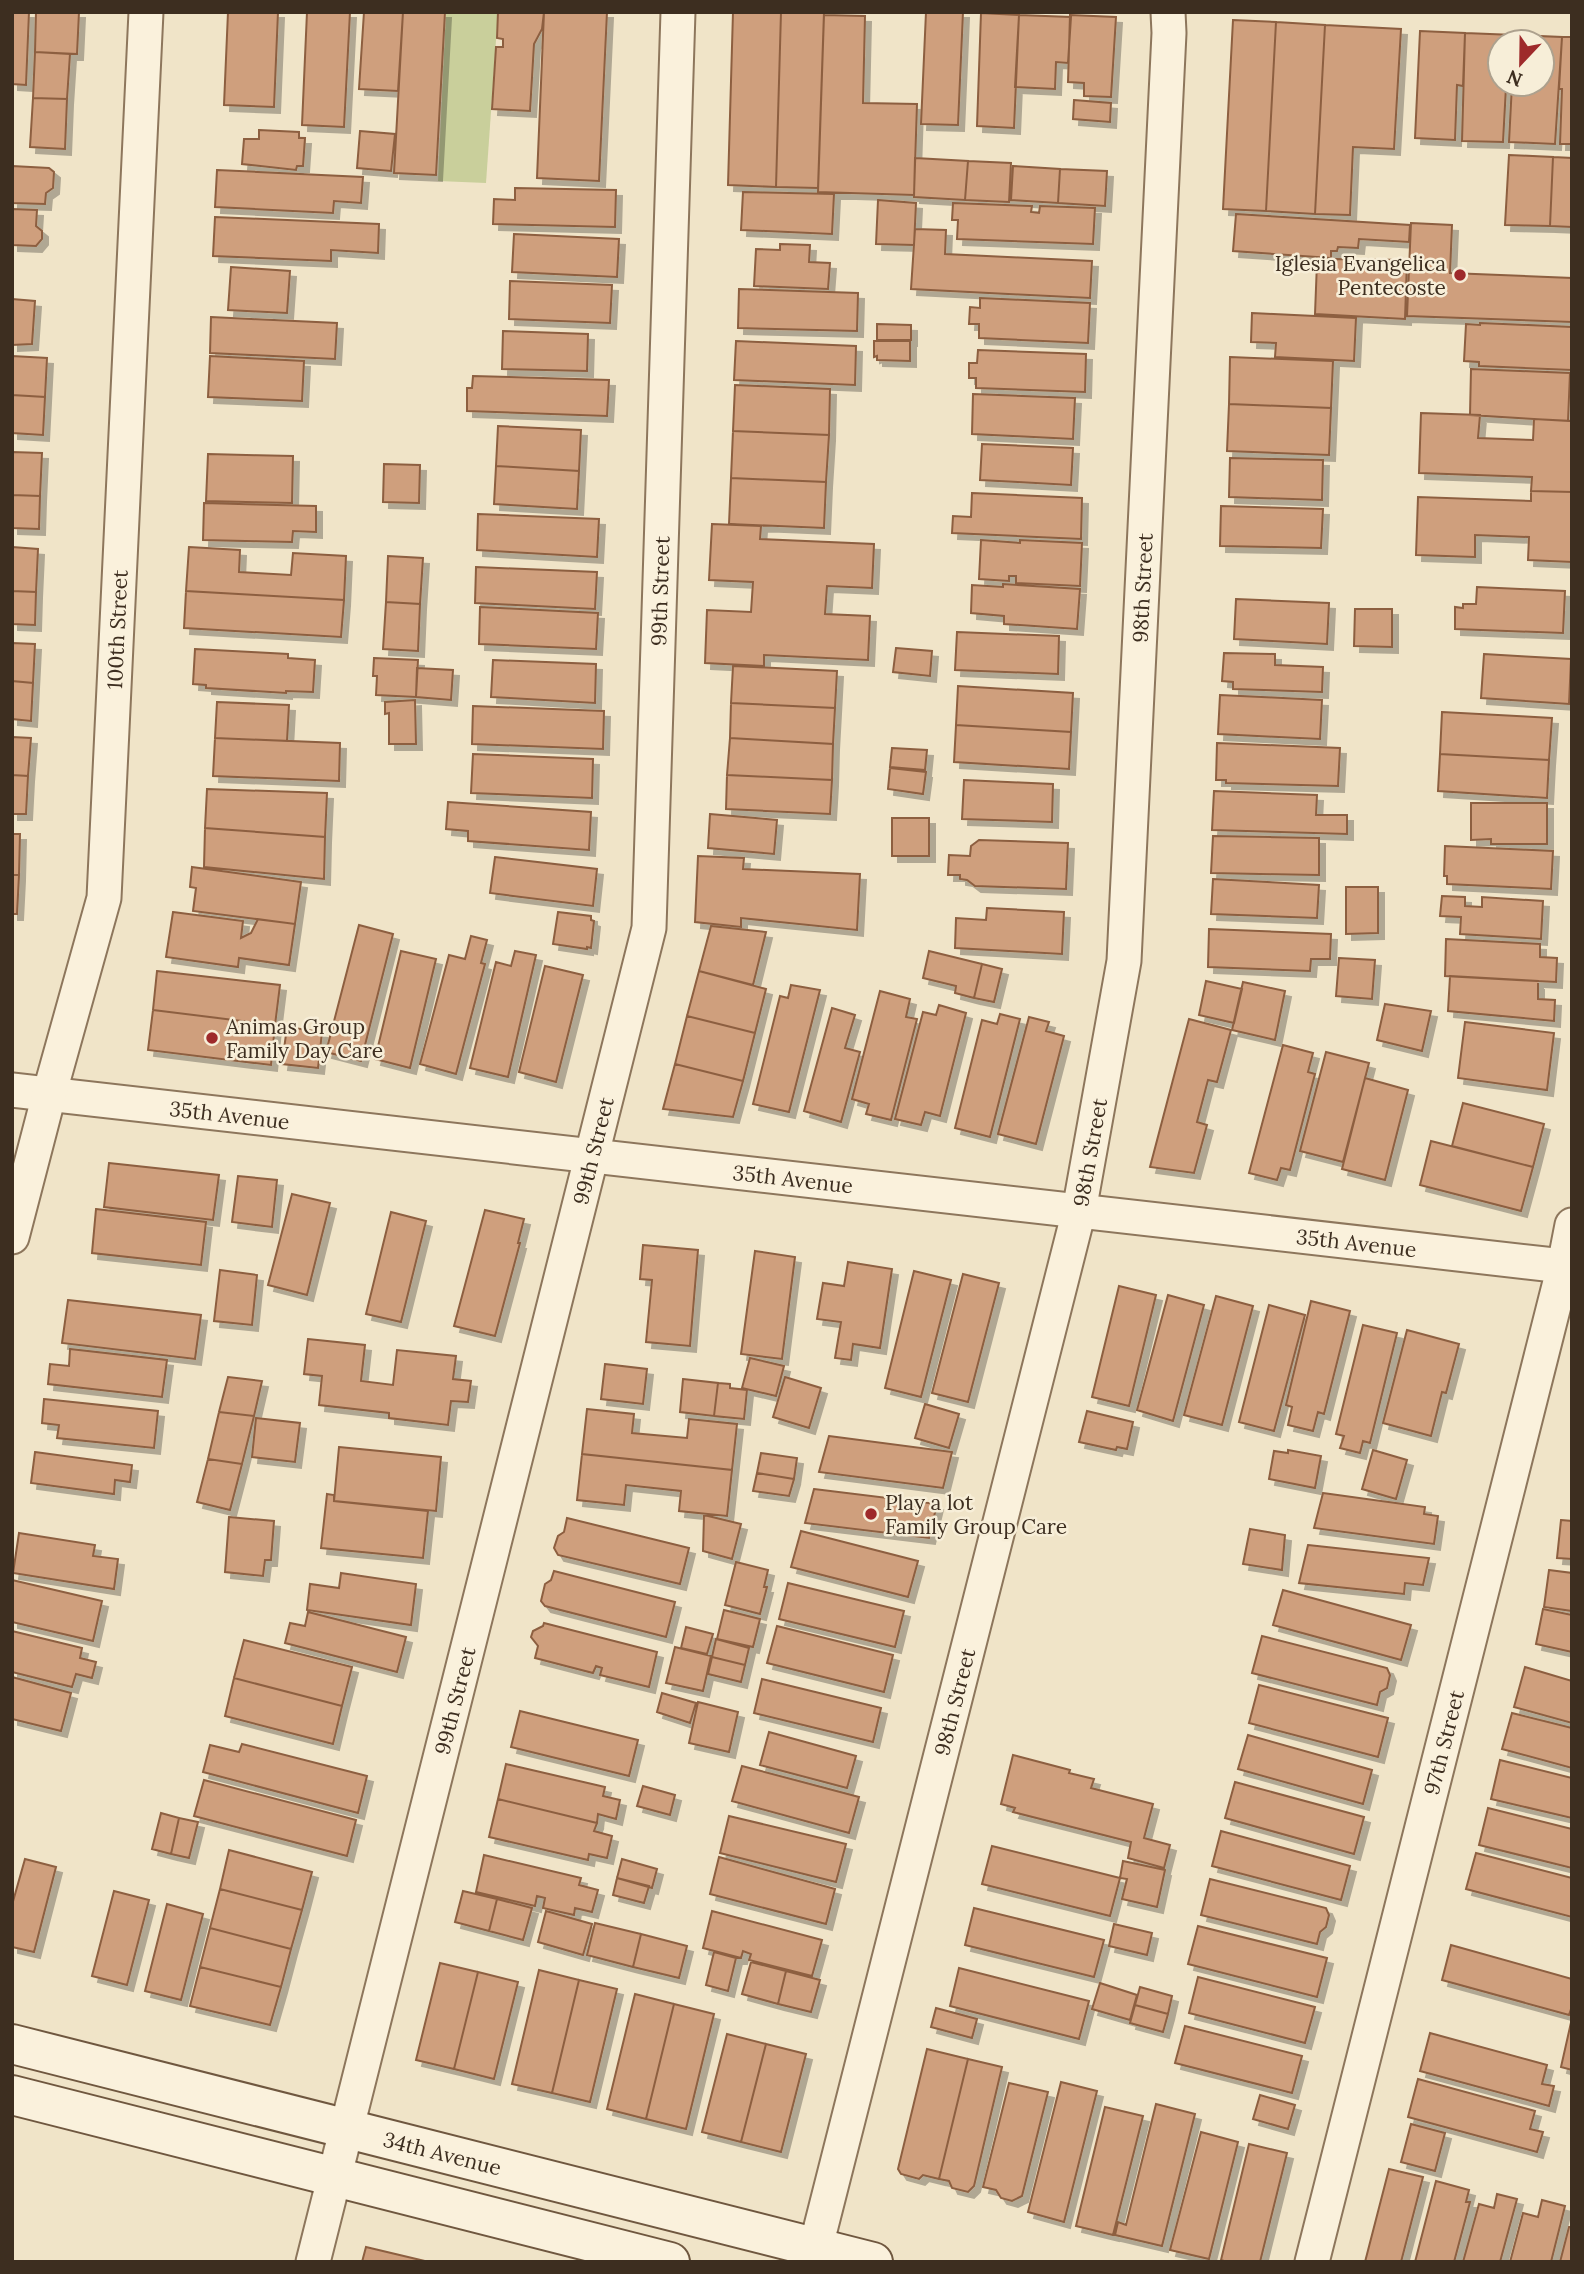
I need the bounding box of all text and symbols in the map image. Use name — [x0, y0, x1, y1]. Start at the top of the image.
north arrow — [1486, 28, 1556, 98]
text: N — [1503, 65, 1526, 93]
place label: Iglesia Evangelica Pentecoste — [1275, 250, 1446, 301]
marker: Iglesia Evangelica Pentecoste — [1452, 267, 1468, 283]
street label: 98th Street — [1126, 531, 1158, 643]
street label: 99th Street — [644, 535, 675, 646]
street label: 100th Street — [100, 568, 133, 690]
place label: Animas Group Family Day Care — [225, 1013, 383, 1064]
marker: Animas Group Family Day Care — [204, 1030, 220, 1046]
street label: 99th Street — [566, 1093, 620, 1207]
street label: 35th Avenue — [168, 1094, 291, 1135]
street label: 98th Street — [1067, 1095, 1113, 1209]
street label: 35th Avenue — [731, 1158, 854, 1199]
street label: 35th Avenue — [1295, 1222, 1418, 1263]
place label: Play a lot Family Group Care — [885, 1489, 1067, 1540]
marker: Play a lot Family Group Care — [863, 1506, 879, 1522]
street label: 99th Street — [428, 1643, 481, 1757]
street label: 98th Street — [928, 1644, 981, 1758]
street label: 97th Street — [1417, 1686, 1470, 1798]
street label: 34th Avenue — [381, 2125, 504, 2181]

